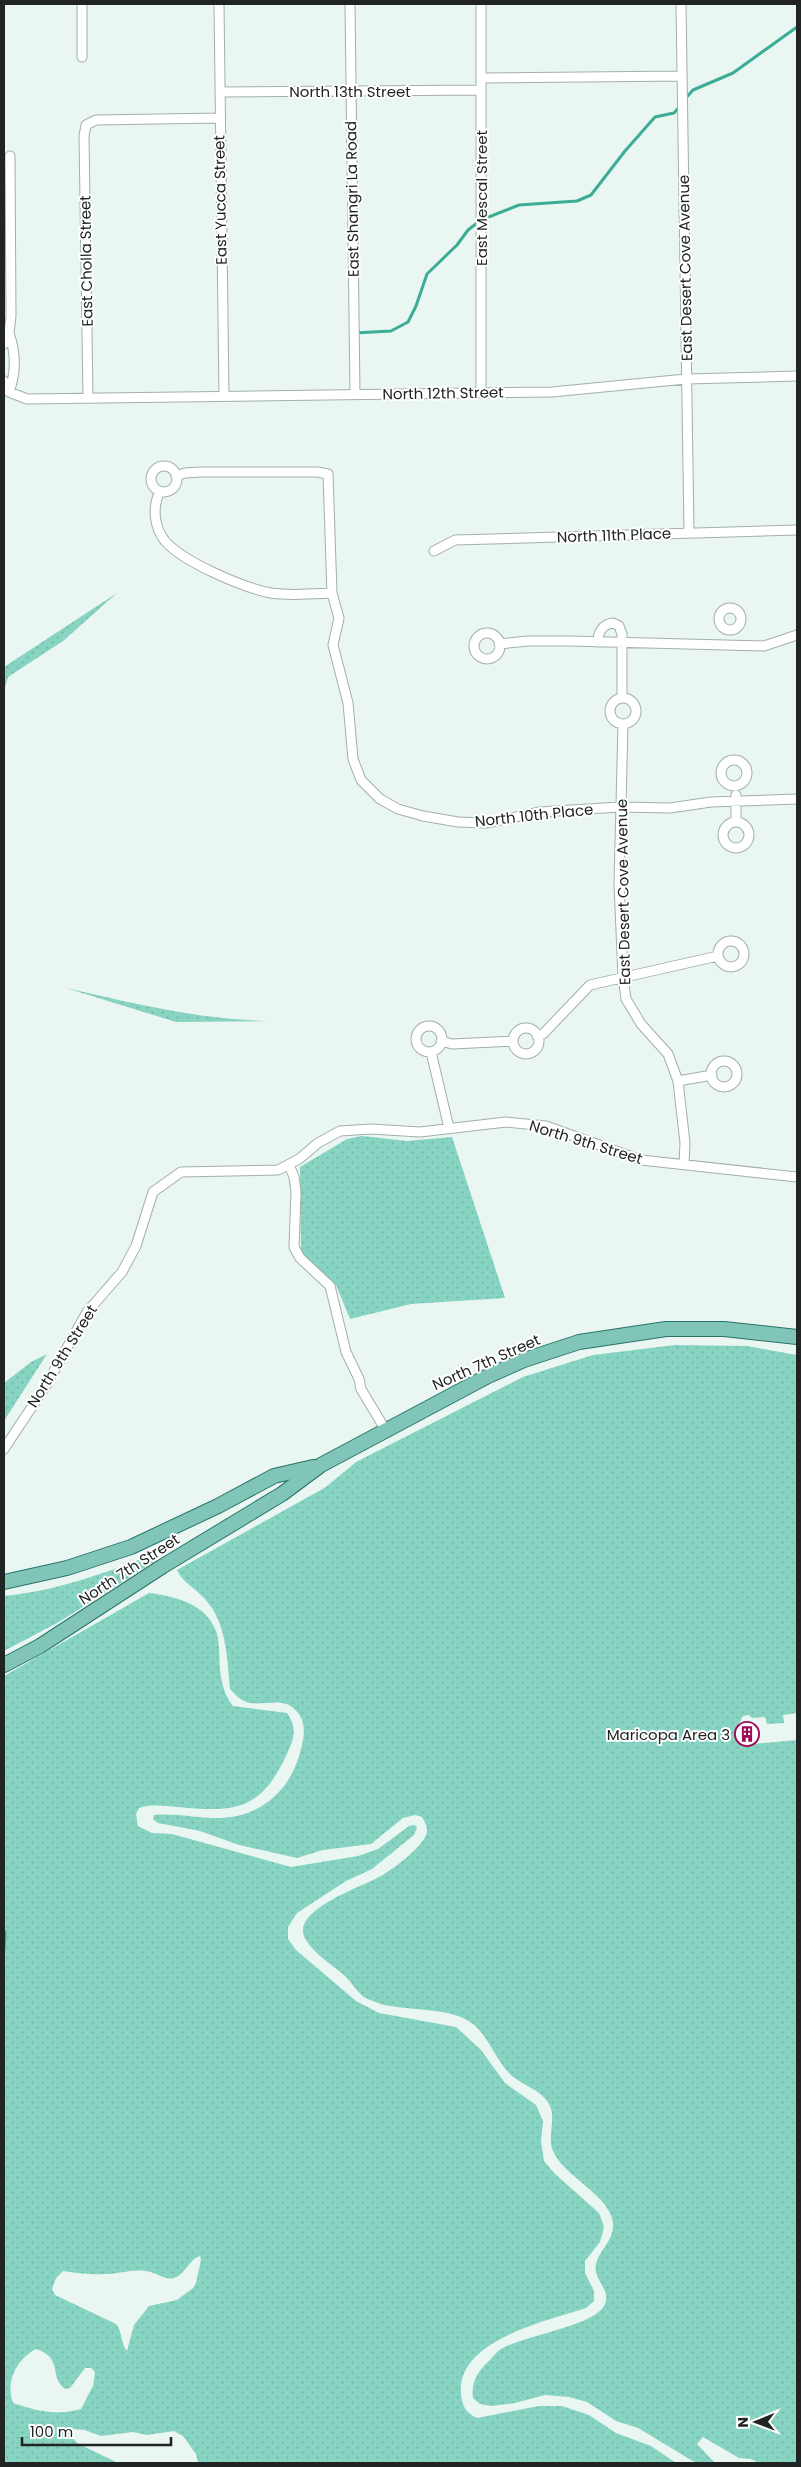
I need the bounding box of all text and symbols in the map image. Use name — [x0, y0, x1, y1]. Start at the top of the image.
street label: North 13th Street — [289, 81, 411, 102]
street label: East Shangri La Road — [340, 121, 364, 277]
street label: East Mescal Street — [471, 130, 492, 266]
street label: East Yucca Street — [208, 135, 232, 265]
street label: East Desert Cove Avenue — [673, 175, 697, 361]
street label: East Cholla Street — [74, 195, 98, 327]
street label: North 12th Street — [382, 381, 504, 405]
street label: North 11th Place — [556, 523, 672, 547]
street label: North 10th Place — [474, 798, 594, 832]
street label: East Desert Cove Avenue — [611, 799, 635, 985]
street label: North 9th Street — [527, 1115, 645, 1169]
street label: North 9th Street — [22, 1301, 102, 1411]
street label: North 7th Street — [429, 1329, 543, 1395]
street label: North 7th Street — [75, 1529, 183, 1609]
building icon: Maricopa Area 3 — [734, 1721, 760, 1747]
place label: Maricopa Area 3 — [607, 1724, 730, 1745]
north arrow — [731, 2397, 781, 2447]
scale bar — [22, 2414, 171, 2446]
text: N — [733, 2417, 753, 2428]
text: 100 m — [30, 2421, 73, 2442]

